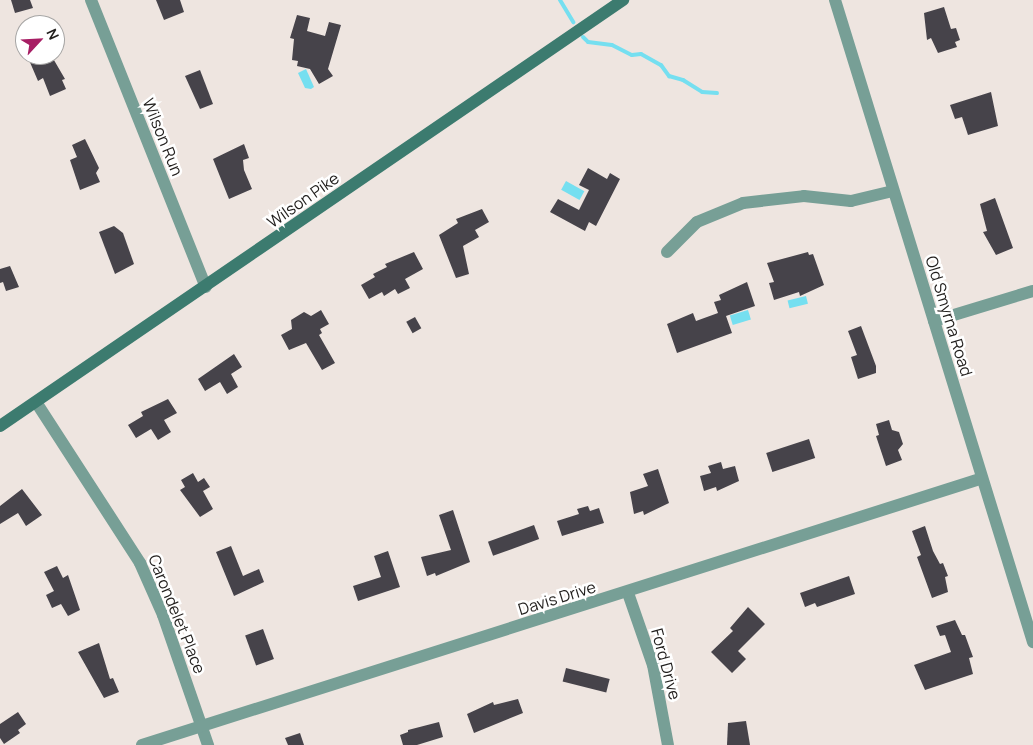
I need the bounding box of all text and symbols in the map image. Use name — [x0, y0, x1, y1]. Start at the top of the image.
north arrow — [15, 15, 65, 65]
text: N — [42, 25, 64, 42]
street label: Wilson Run — [139, 95, 187, 179]
street label: Wilson Pike — [263, 168, 343, 232]
street label: Old Smyrna Road — [922, 254, 976, 378]
street label: Carondelet Place — [144, 552, 210, 676]
street label: Davis Drive — [516, 577, 598, 619]
street label: Ford Drive — [647, 626, 685, 702]

